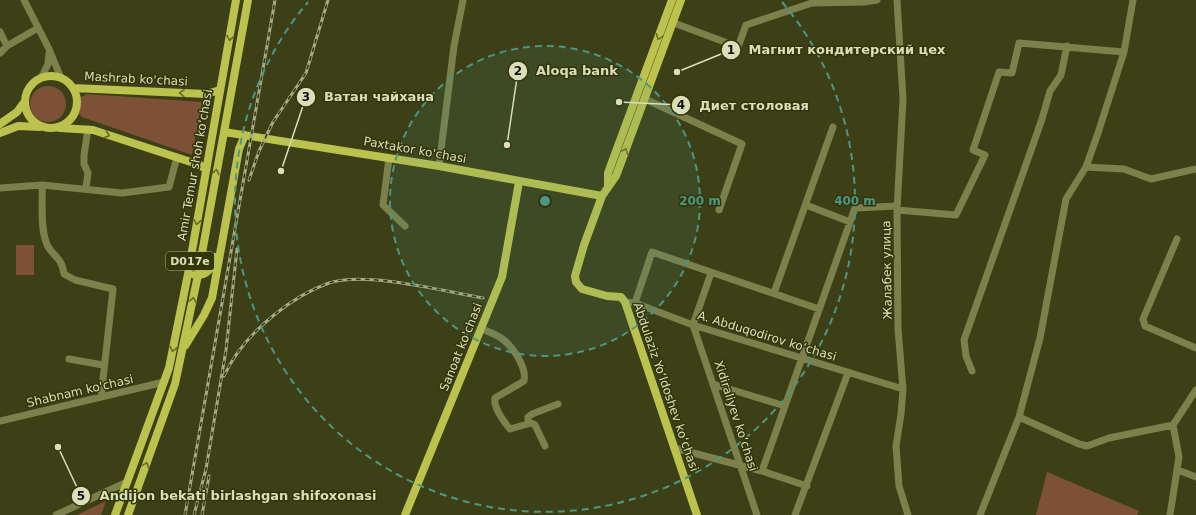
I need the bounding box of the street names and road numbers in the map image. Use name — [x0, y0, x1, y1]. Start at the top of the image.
street label: Mashrab ko'chasi — [84, 69, 188, 89]
street label: Amir Temur shoh ko'chasi — [175, 88, 215, 242]
street label: Paxtakor ko'chasi — [363, 134, 467, 166]
street label: Жалабек улица — [879, 220, 895, 320]
road number: D017e — [166, 252, 214, 270]
street label: Sanoat ko'chasi — [437, 301, 485, 393]
street label: Abdulaziz Yoʻldoshev koʻchasi — [630, 301, 702, 473]
street label: A. Abduqodirov koʻchasi — [696, 308, 838, 364]
street label: Xidiraliyev koʻchasi — [711, 359, 761, 473]
street label: Shabnam ko'chasi — [25, 372, 135, 410]

